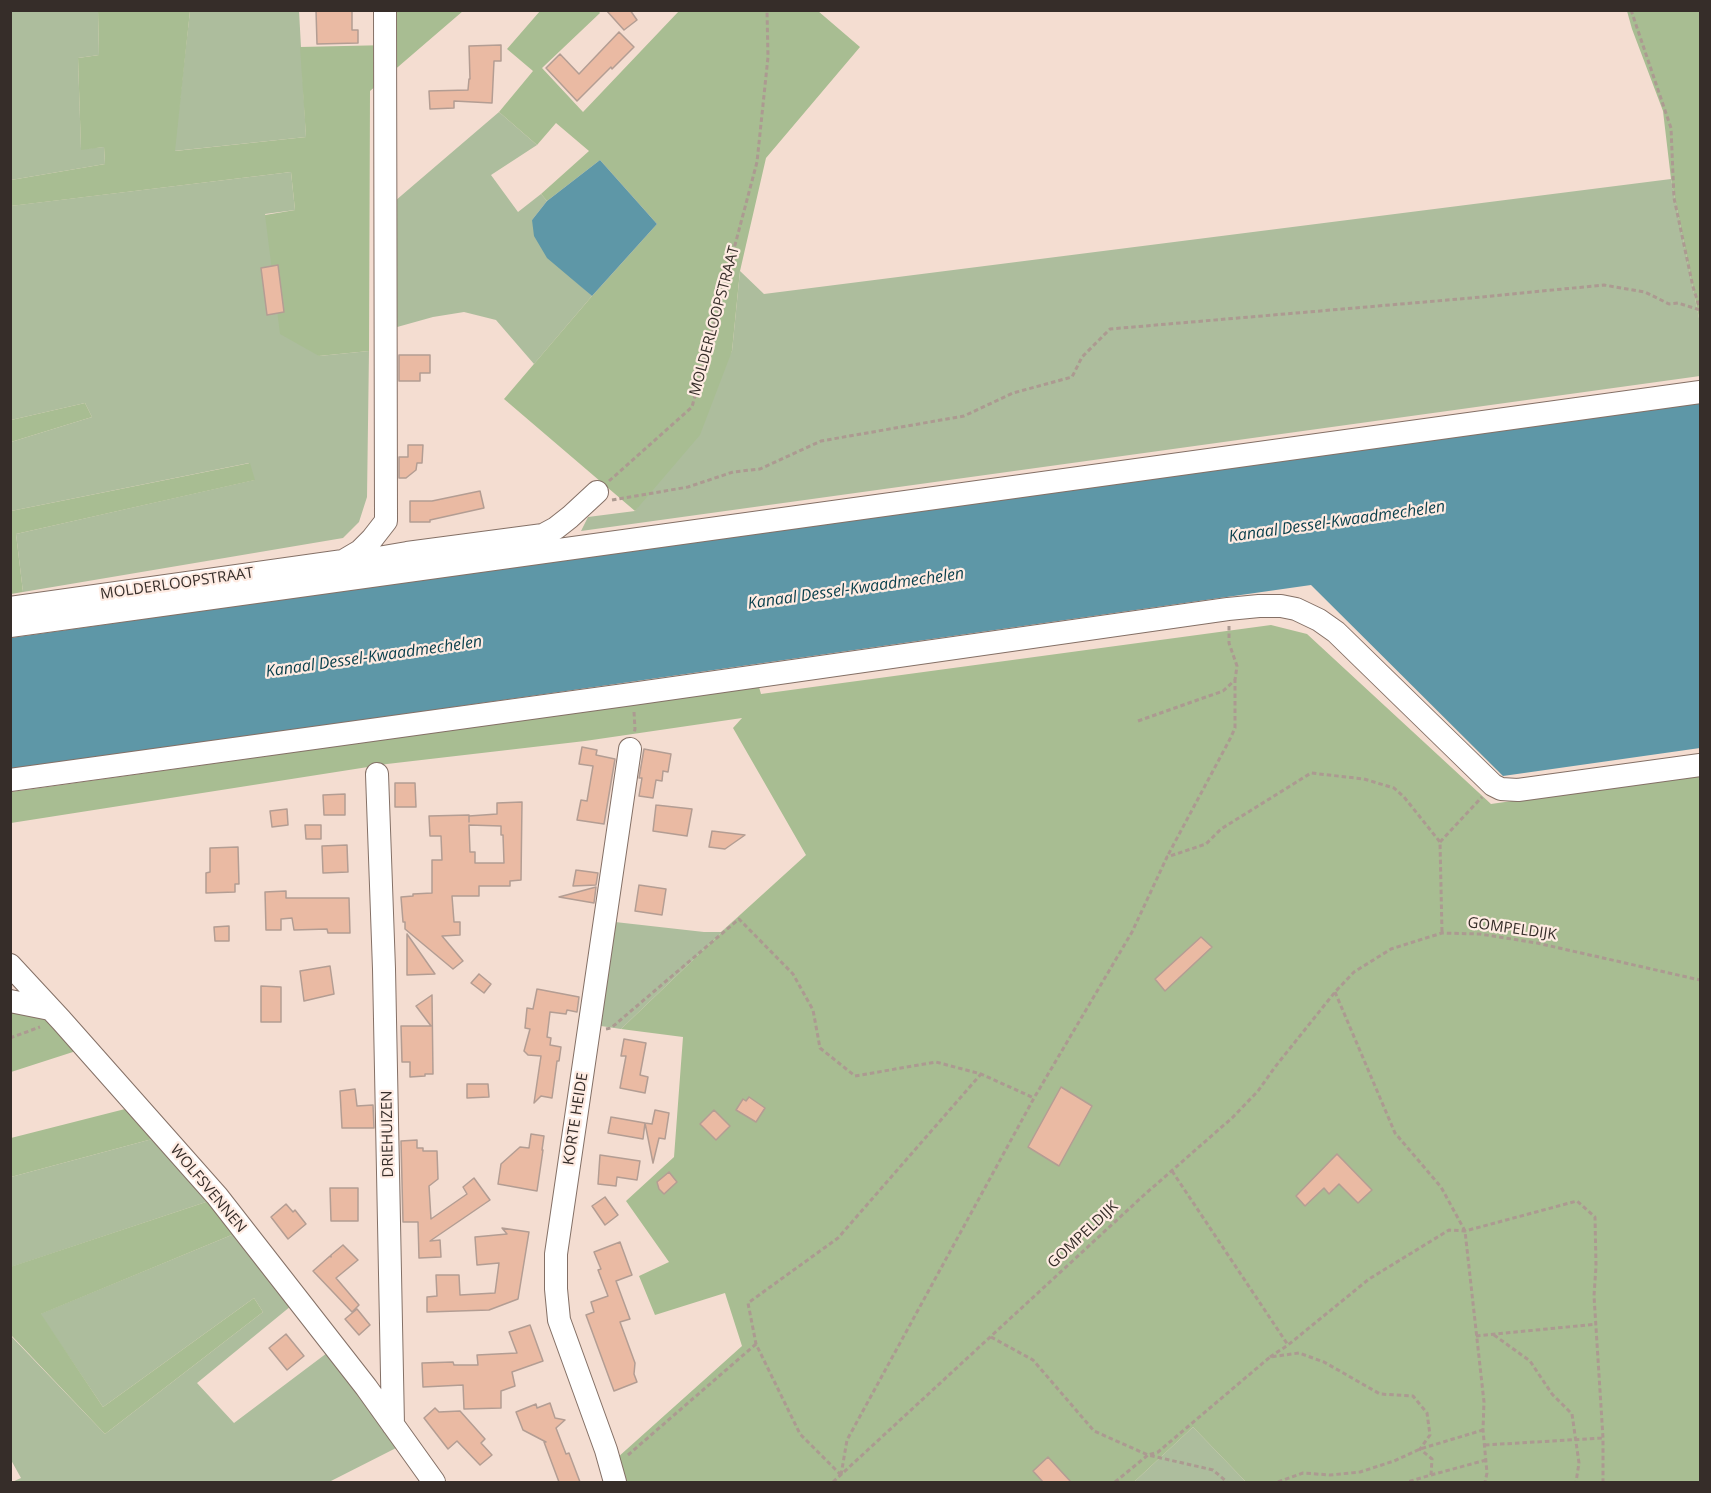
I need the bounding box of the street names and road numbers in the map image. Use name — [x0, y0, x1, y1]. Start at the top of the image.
street label: MOLDERLOOPSTRAAT — [686, 244, 744, 398]
street label: MOLDERLOOPSTRAAT — [99, 564, 255, 604]
street label: GOMPELDIJK — [1466, 914, 1558, 944]
street label: KORTE HEIDE — [560, 1071, 592, 1167]
street label: DRIEHUIZEN — [378, 1090, 398, 1178]
street label: WOLFSVENNEN — [166, 1142, 250, 1236]
street label: GOMPELDIJK — [1044, 1198, 1122, 1272]

